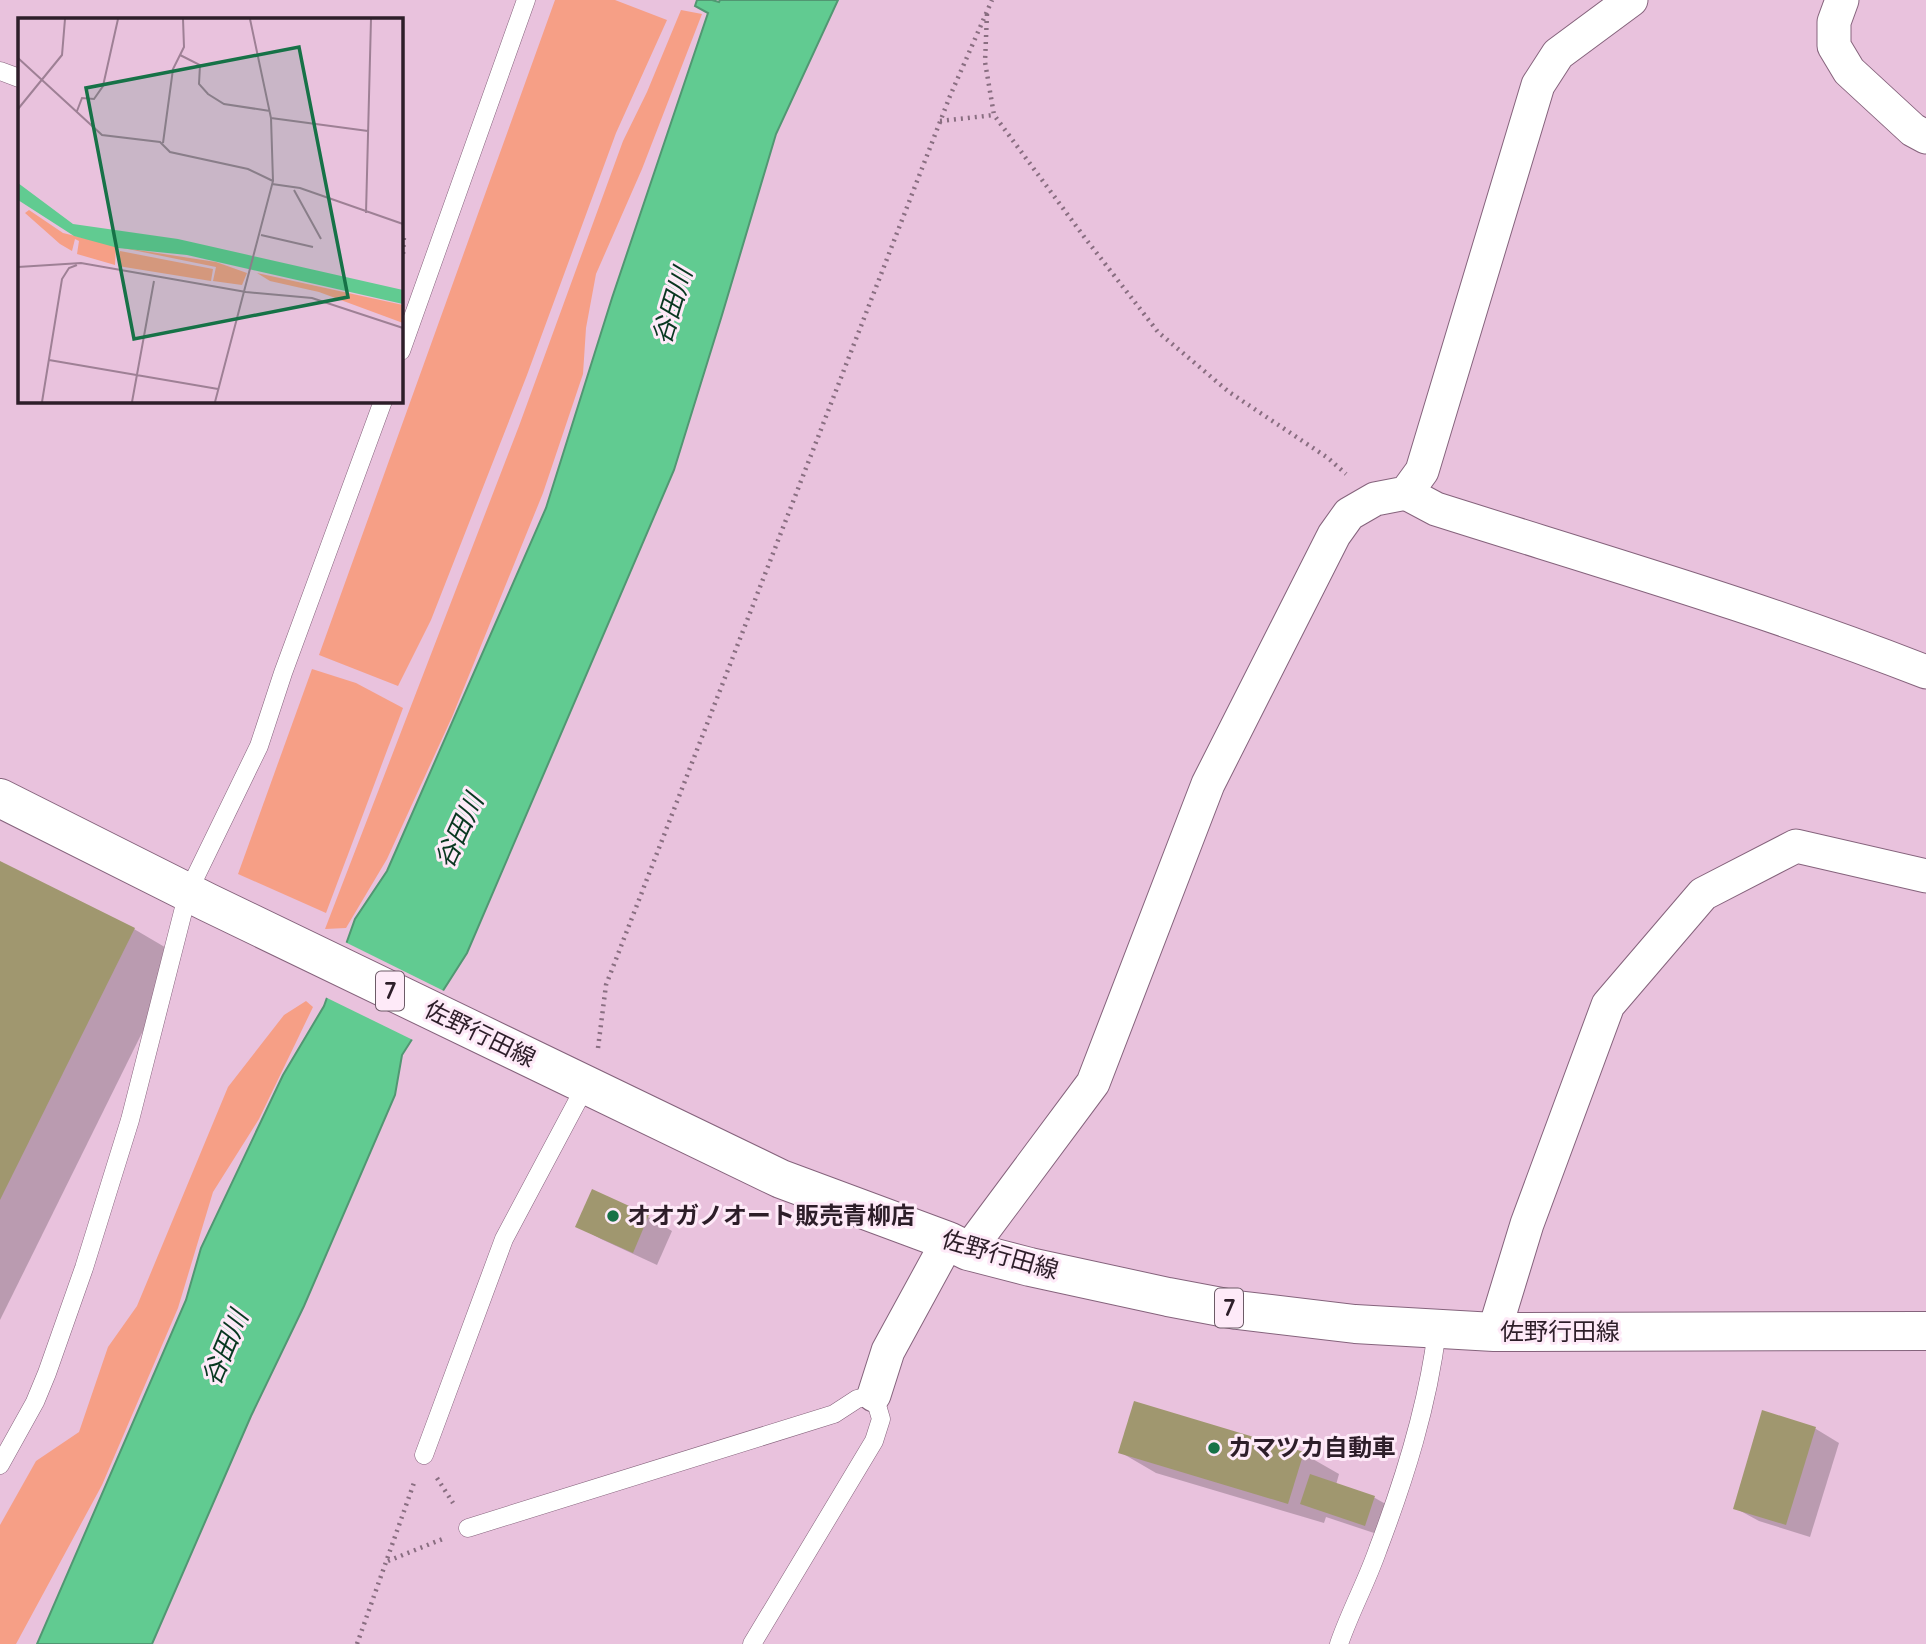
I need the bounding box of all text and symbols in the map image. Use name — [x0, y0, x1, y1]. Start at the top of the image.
inset map — [18, 18, 402, 402]
water label: 谷田川 — [644, 261, 700, 348]
water label: 谷田川 — [427, 786, 491, 873]
road number: 7 — [376, 972, 404, 1010]
street label: 佐野行田線 — [420, 993, 541, 1073]
place label: オオガノオート販売青柳店 — [627, 1200, 915, 1230]
marker: オオガノオート販売青柳店 — [605, 1208, 621, 1224]
street label: 佐野行田線 — [938, 1223, 1062, 1285]
road number: 7 — [1215, 1288, 1243, 1328]
water label: 谷田川 — [194, 1303, 256, 1390]
street label: 佐野行田線 — [1500, 1316, 1620, 1346]
place label: カマツカ自動車 — [1228, 1432, 1396, 1462]
marker: カマツカ自動車 — [1206, 1440, 1222, 1456]

